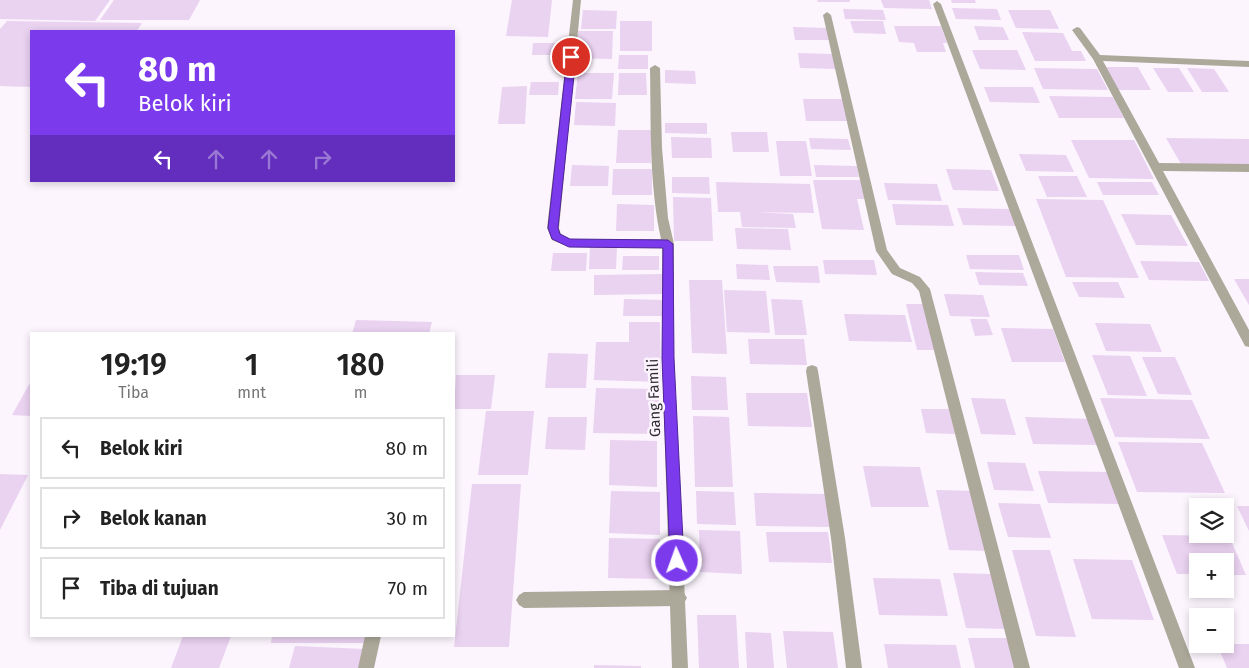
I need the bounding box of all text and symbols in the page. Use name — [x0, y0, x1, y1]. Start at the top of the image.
pin — [550, 36, 592, 78]
icon: arrive — [557, 43, 585, 71]
text: 80 m — [138, 48, 217, 90]
icon: left — [55, 50, 120, 115]
text: Belok kiri — [138, 90, 232, 117]
icon: left — [149, 145, 177, 173]
icon: ahead — [202, 145, 230, 173]
icon: ahead — [255, 145, 283, 173]
icon: right — [308, 145, 336, 173]
text: 19:19 — [100, 347, 167, 383]
text: 1 — [245, 347, 259, 383]
text: 180 — [336, 347, 385, 383]
street label: Gang Famili — [644, 358, 664, 438]
text: Tiba — [118, 383, 149, 402]
text: mnt — [237, 383, 266, 402]
text: m — [354, 383, 367, 402]
icon: left — [57, 434, 85, 462]
text: Belok kiri — [100, 437, 183, 460]
text: 80 m — [386, 437, 428, 460]
map controls — [1189, 498, 1234, 653]
button: layers — [1189, 498, 1234, 543]
icon: right — [57, 504, 85, 532]
text: Belok kanan — [100, 507, 207, 530]
text: 30 m — [387, 507, 428, 530]
position arrow — [650, 534, 702, 586]
button: + — [1189, 553, 1234, 598]
icon: arrive — [57, 574, 85, 602]
text: Tiba di tujuan — [100, 577, 219, 600]
text: 70 m — [388, 577, 428, 600]
button: − — [1189, 608, 1234, 653]

